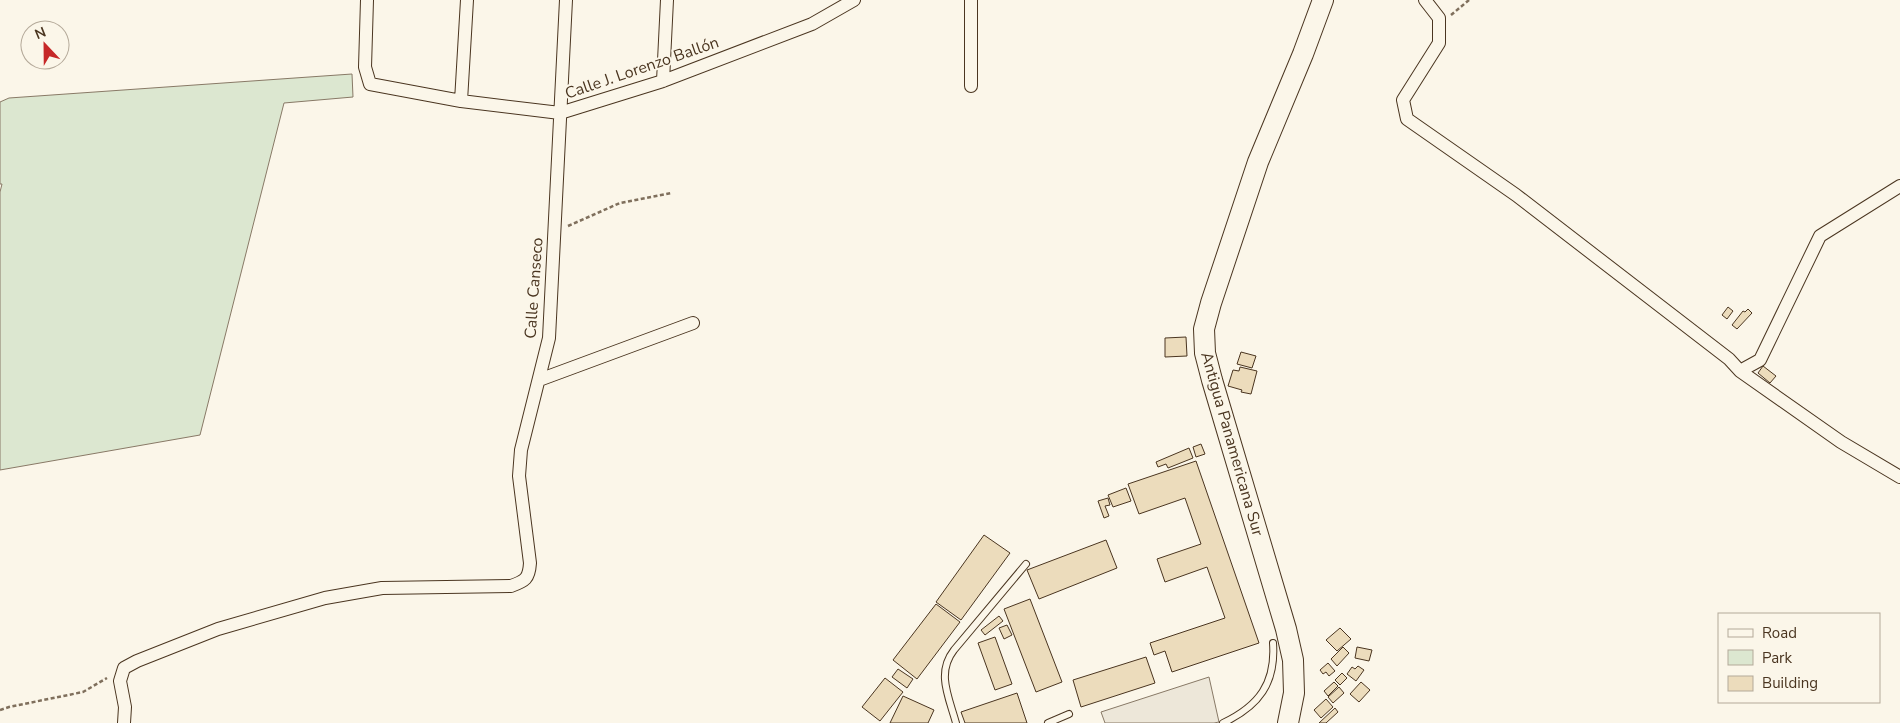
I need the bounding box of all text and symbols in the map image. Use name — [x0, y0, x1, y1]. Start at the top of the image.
north arrow — [20, 20, 70, 70]
text: N — [32, 23, 49, 44]
street label: Calle J. Lorenzo Ballón — [562, 31, 722, 105]
street label: Calle Canseco — [519, 237, 549, 339]
street label: Antigua Panamericana Sur — [1195, 349, 1269, 539]
legend — [1718, 613, 1880, 703]
text: Road — [1762, 623, 1797, 643]
text: Park — [1762, 648, 1792, 668]
text: Building — [1762, 673, 1818, 693]

